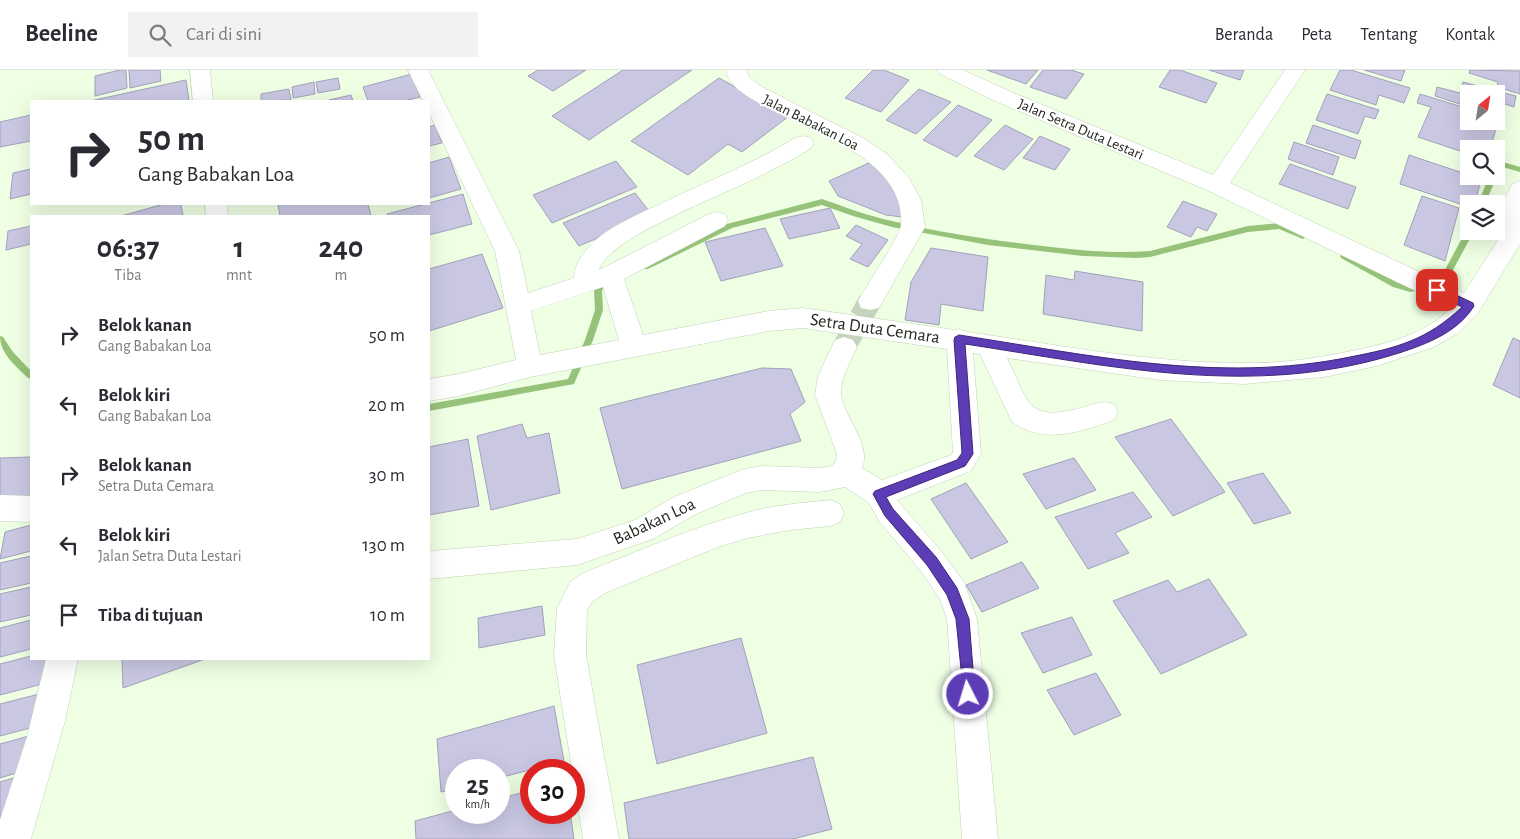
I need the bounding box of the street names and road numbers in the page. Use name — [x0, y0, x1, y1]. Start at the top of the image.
street label: Jalan Babakan Loa — [760, 92, 861, 153]
street label: Jalan Setra Duta Lestari — [1016, 96, 1146, 163]
street label: Setra Duta Cemara — [809, 311, 941, 347]
street label: Babakan Loa — [611, 495, 698, 549]

